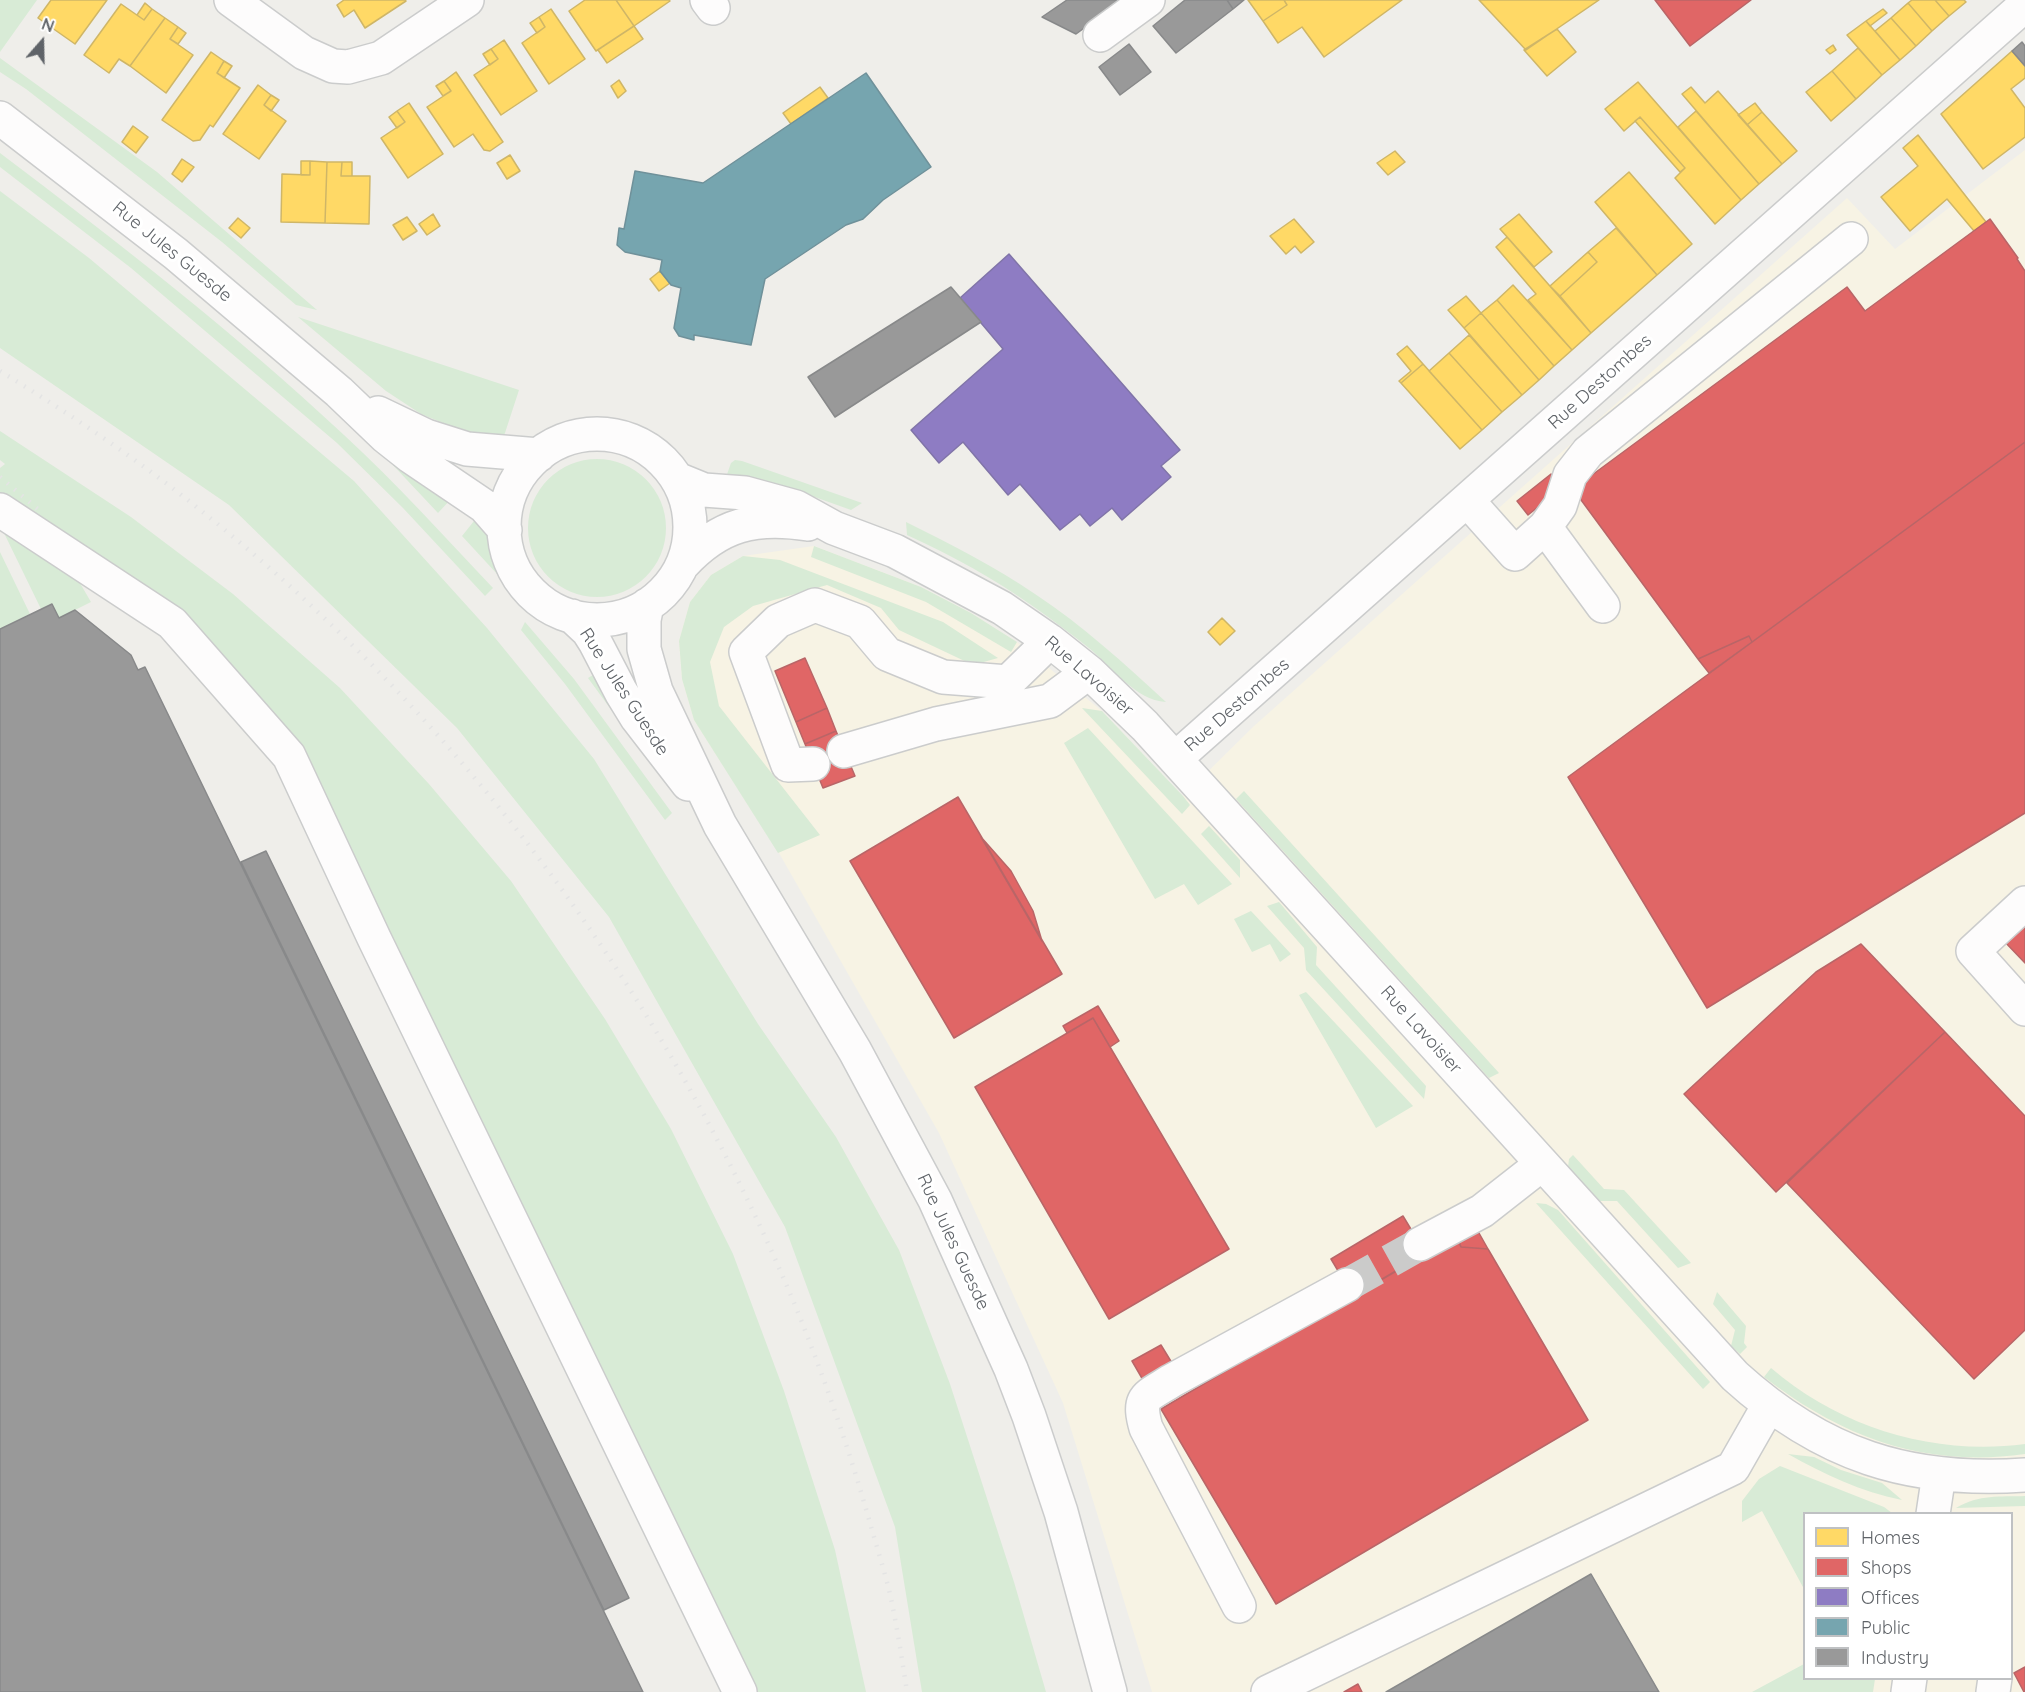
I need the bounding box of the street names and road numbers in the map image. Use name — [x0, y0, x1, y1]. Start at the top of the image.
street label: Rue Jules Guesde — [108, 197, 236, 307]
street label: Rue Destombes — [1544, 330, 1656, 434]
street label: Rue Jules Guesde — [575, 624, 673, 760]
street label: Rue Lavoisier — [1040, 631, 1138, 721]
street label: Rue Destombes — [1180, 654, 1294, 756]
street label: Rue Lavoisier — [1376, 982, 1466, 1078]
street label: Rue Jules Guesde — [912, 1171, 994, 1313]

